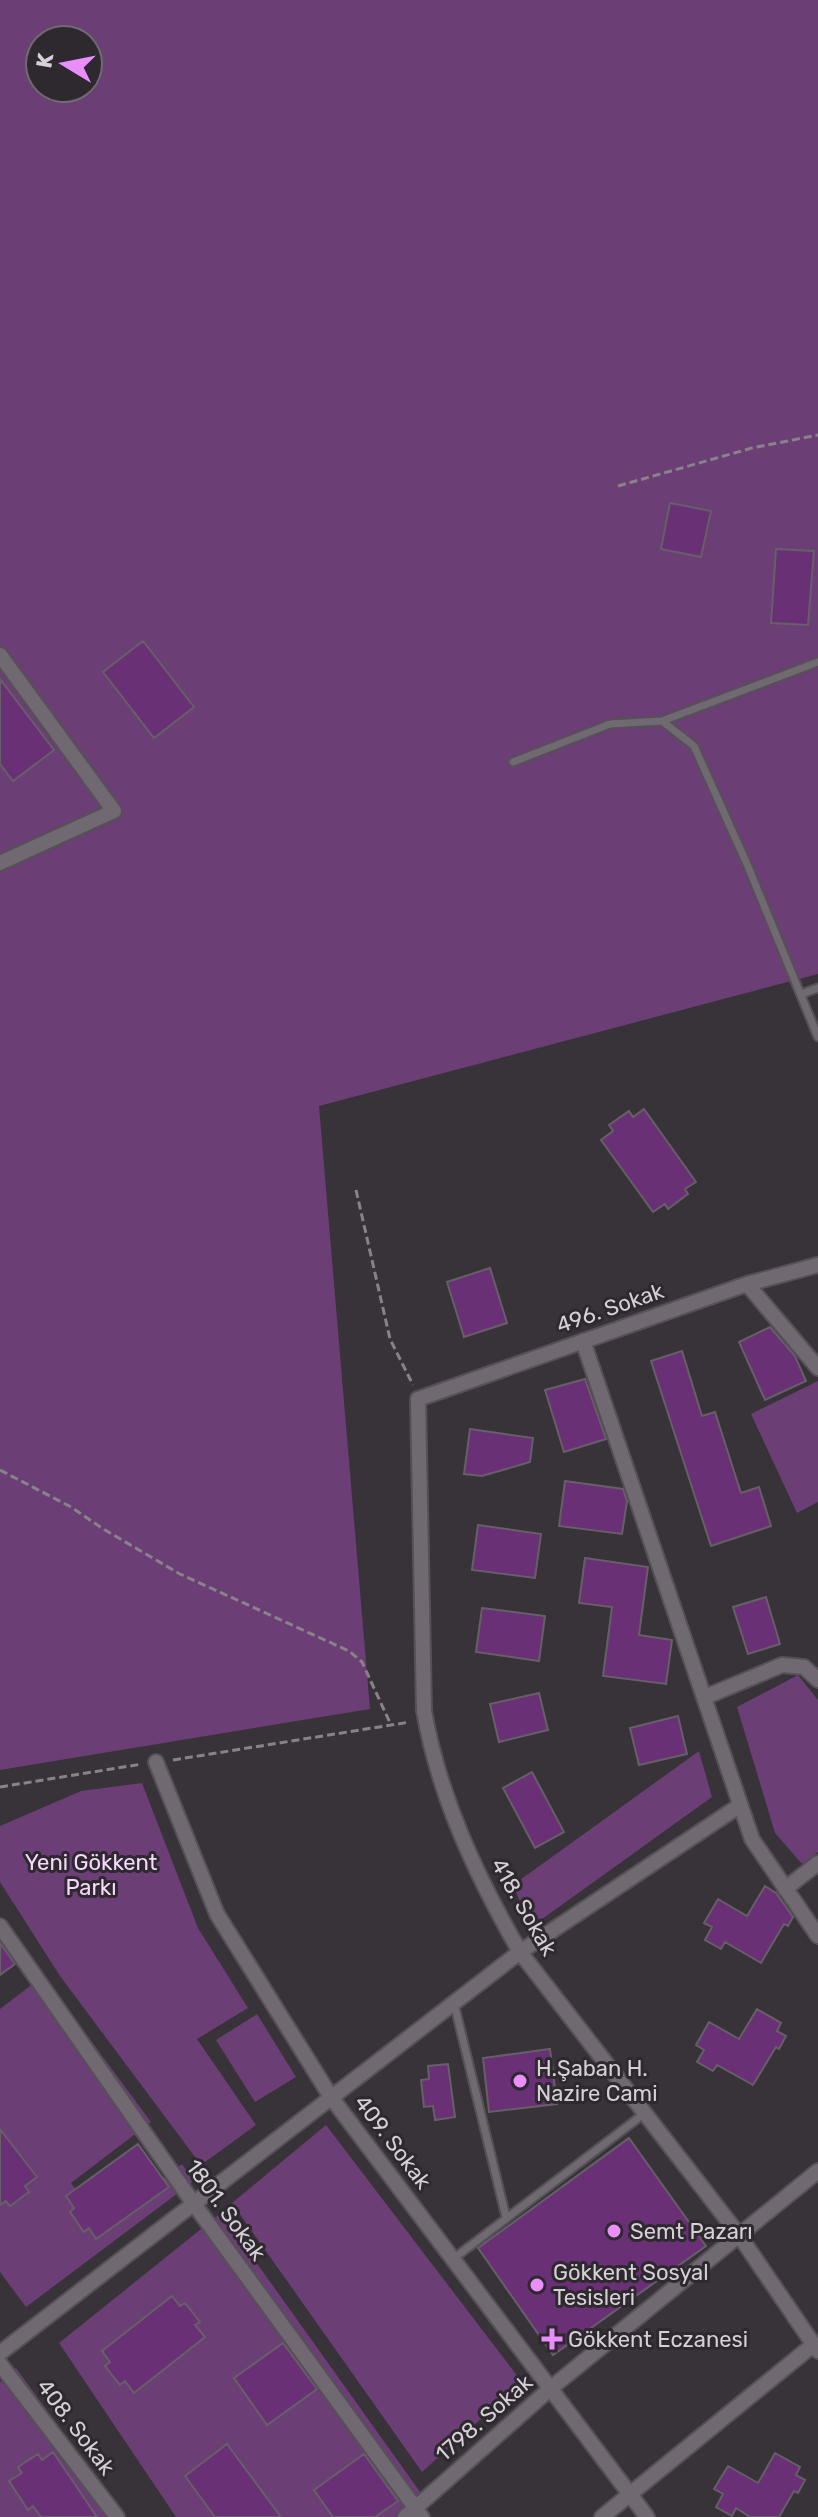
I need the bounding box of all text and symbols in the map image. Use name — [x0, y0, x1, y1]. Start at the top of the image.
north arrow — [24, 24, 104, 104]
text: K — [30, 51, 59, 70]
street label: 496. Sokak — [553, 1277, 668, 1339]
park label: Yeni Gökkent Parkı — [25, 1849, 158, 1901]
street label: 418. Sokak — [485, 1853, 563, 1961]
place label: H.Şaban H. Nazire Cami — [536, 2055, 658, 2107]
marker: H.Şaban H. Nazire Cami — [511, 2072, 529, 2090]
street label: 409. Sokak — [349, 2089, 438, 2195]
street label: 1801. Sokak — [180, 2154, 272, 2266]
place label: Semt Pazarı — [630, 2218, 752, 2245]
marker: Semt Pazarı — [605, 2222, 623, 2240]
place label: Gökkent Sosyal Tesisleri — [553, 2259, 709, 2311]
marker: Gökkent Sosyal Tesisleri — [528, 2276, 546, 2294]
place label: Gökkent Eczanesi — [568, 2326, 748, 2353]
marker: Gökkent Eczanesi — [543, 2330, 561, 2348]
street label: 1798. Sokak — [430, 2368, 538, 2467]
street label: 408. Sokak — [31, 2374, 121, 2481]

